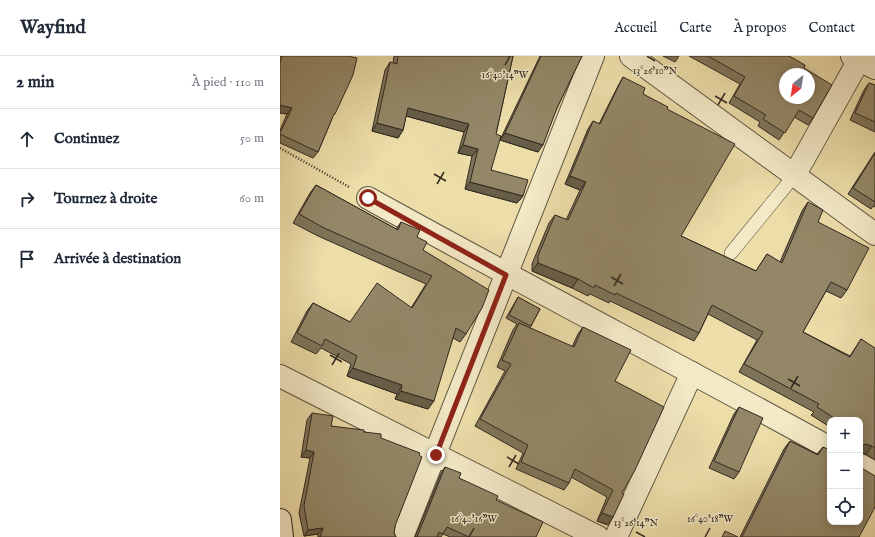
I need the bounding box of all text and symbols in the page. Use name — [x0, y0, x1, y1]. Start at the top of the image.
text: Wayfind — [20, 16, 86, 40]
text: Accueil — [614, 19, 657, 37]
text: Carte — [679, 19, 712, 37]
text: À propos — [734, 19, 786, 37]
text: Contact — [808, 19, 855, 37]
text: 13°26'10"N — [633, 65, 678, 78]
north arrow — [779, 68, 815, 104]
text: 16°40'14"W — [482, 69, 529, 82]
text: 2 min — [16, 72, 54, 93]
text: À pied · 110 m — [192, 74, 264, 91]
icon: ahead — [16, 128, 38, 150]
text: Continuez — [54, 129, 119, 148]
text: 50 m — [240, 130, 264, 147]
icon: right — [16, 188, 38, 210]
text: Tournez à droite — [54, 189, 157, 208]
route start — [359, 189, 377, 207]
text: 60 m — [239, 190, 264, 207]
icon: arrive — [16, 248, 38, 270]
text: Arrivée à destination — [54, 249, 181, 268]
map controls — [827, 417, 863, 525]
button: + — [827, 417, 863, 453]
route end — [427, 446, 445, 464]
button: − — [827, 453, 863, 489]
button: locate — [827, 489, 863, 525]
text: 16°40'16"W — [451, 513, 498, 526]
text: 16°40'18"W — [687, 513, 733, 526]
text: 13°26'14"N — [614, 517, 659, 530]

